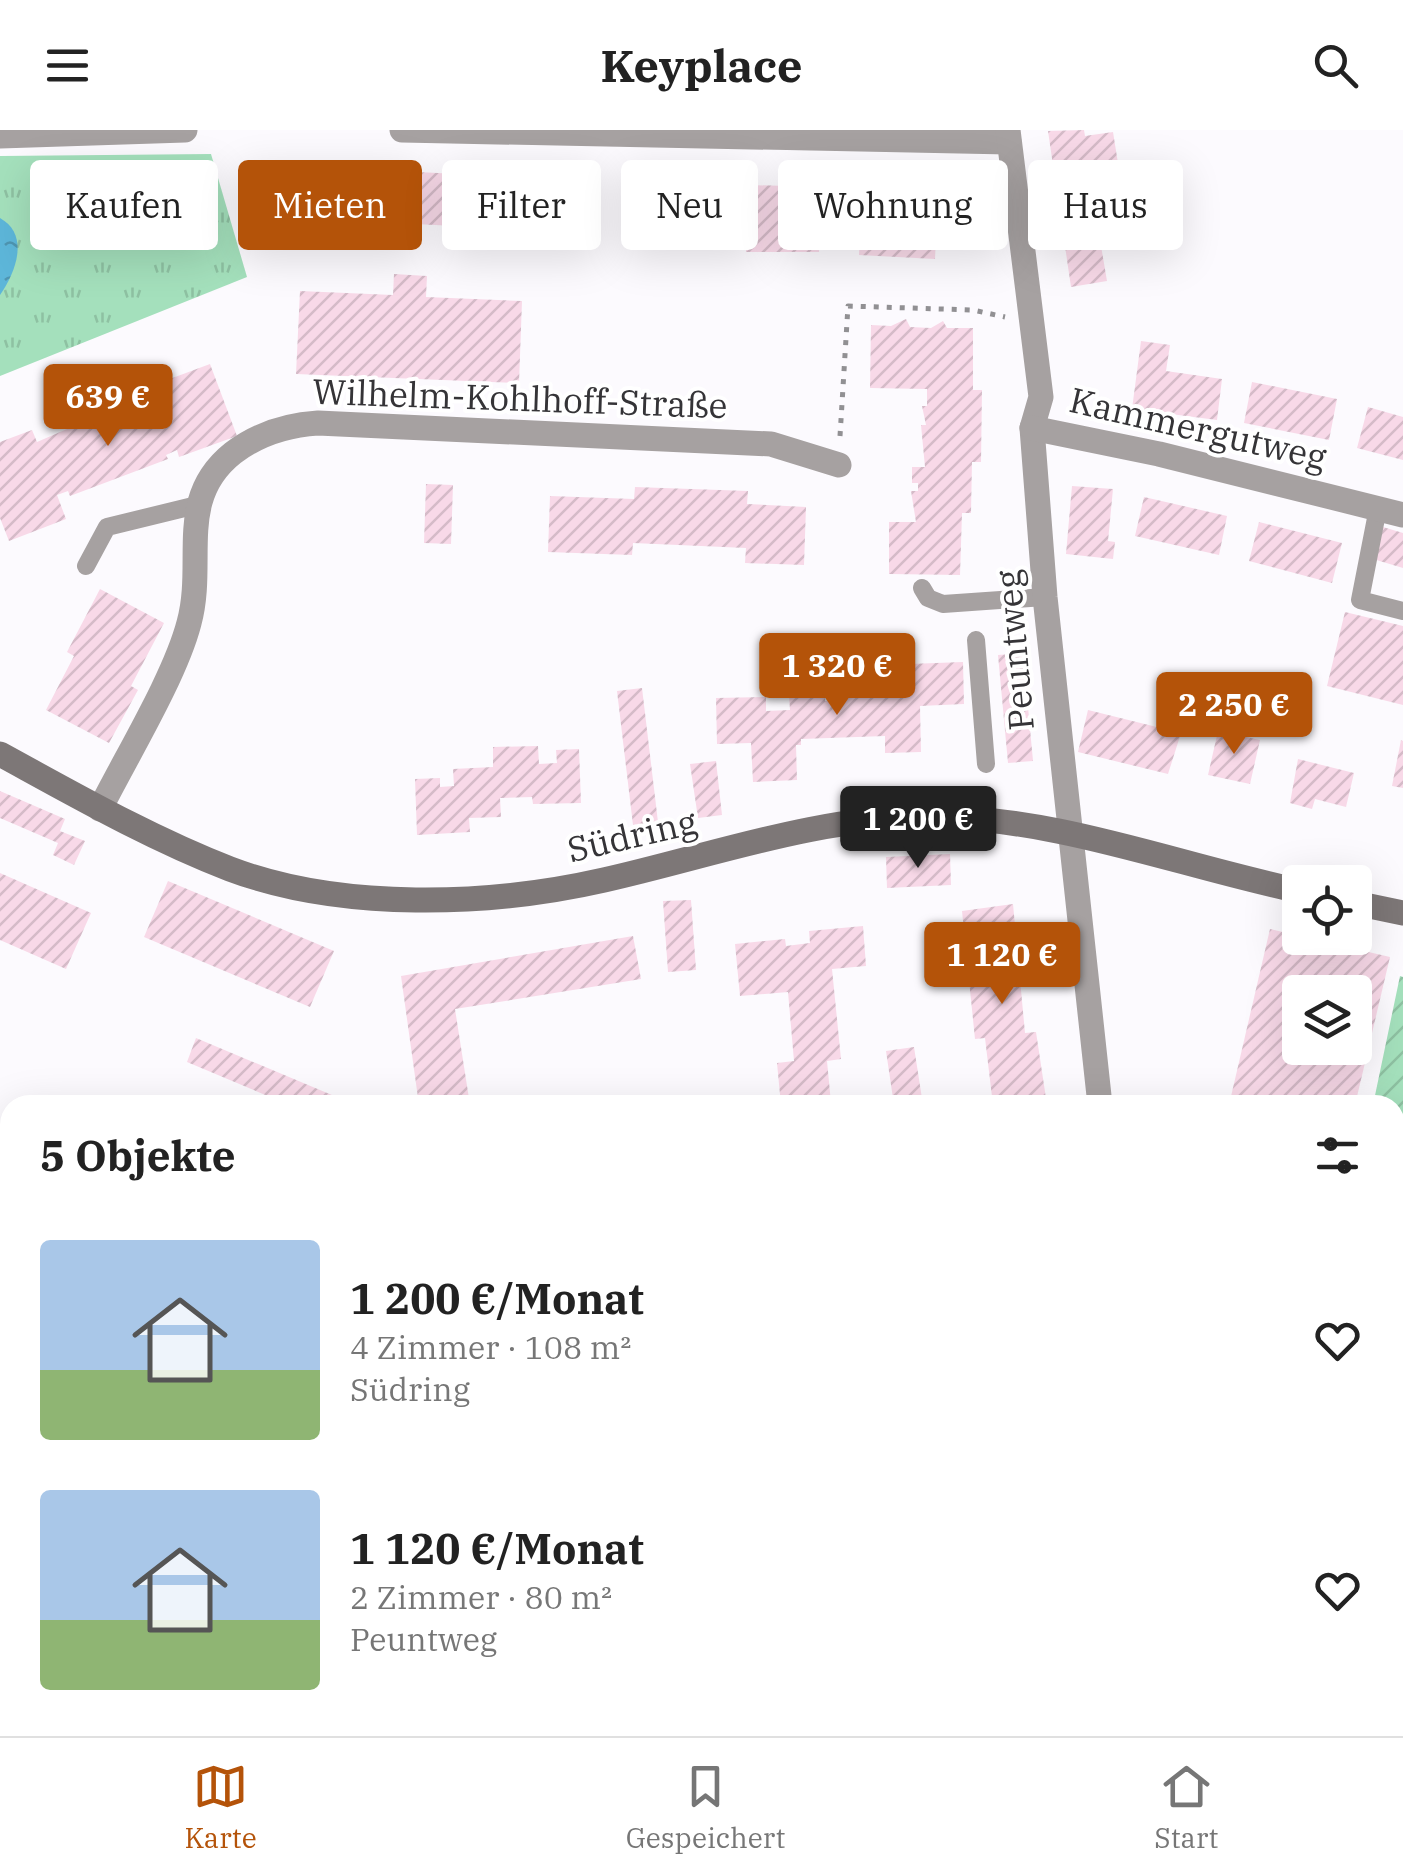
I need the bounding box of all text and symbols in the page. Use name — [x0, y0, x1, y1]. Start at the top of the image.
text: Keyplace — [601, 36, 802, 94]
icon: menu — [40, 38, 95, 93]
icon: search — [1308, 38, 1363, 93]
chip: Kaufen — [30, 160, 218, 250]
chip: Mieten — [238, 160, 422, 250]
chip: Filter — [442, 160, 601, 250]
chip: Neu — [621, 160, 758, 250]
chip: Wohnung — [778, 160, 1008, 250]
chip: Haus — [1028, 160, 1183, 250]
pin: 639 € — [38, 364, 178, 449]
street label: Wilhelm-Kohlhoff-Straße — [312, 368, 728, 428]
text: 639 € — [66, 375, 150, 417]
street label: Kammergutweg — [1065, 376, 1331, 480]
street label: Peuntweg — [984, 568, 1044, 732]
pin: 1 320 € — [745, 633, 929, 718]
text: 1 320 € — [781, 644, 893, 686]
pin: 2 250 € — [1142, 672, 1326, 757]
text: 2 250 € — [1178, 683, 1290, 725]
pin: 1 200 € — [826, 786, 1010, 871]
text: 1 200 € — [862, 797, 974, 839]
street label: Südring — [563, 798, 701, 872]
map controls — [1282, 865, 1372, 1065]
button: locate — [1282, 865, 1372, 955]
pin: 1 120 € — [910, 922, 1094, 1007]
text: 1 120 € — [946, 933, 1058, 975]
button: layers — [1282, 975, 1372, 1065]
text: 5 Objekte — [40, 1128, 236, 1183]
icon: filters — [1310, 1128, 1365, 1183]
text: 1 200 €/Monat — [350, 1271, 644, 1326]
icon: home — [120, 1280, 240, 1400]
icon: heart — [1310, 1313, 1365, 1368]
text: 4 Zimmer · 108 m² — [350, 1326, 631, 1368]
text: Südring — [350, 1368, 470, 1410]
text: 1 120 €/Monat — [350, 1521, 644, 1576]
icon: home — [120, 1530, 240, 1650]
icon: heart — [1310, 1563, 1365, 1618]
text: 2 Zimmer · 80 m² — [350, 1576, 612, 1618]
text: Peuntweg — [350, 1618, 497, 1660]
tab: Karte — [184, 1759, 257, 1856]
tab: Gespeichert — [626, 1759, 785, 1856]
tab: Start — [1154, 1759, 1218, 1856]

